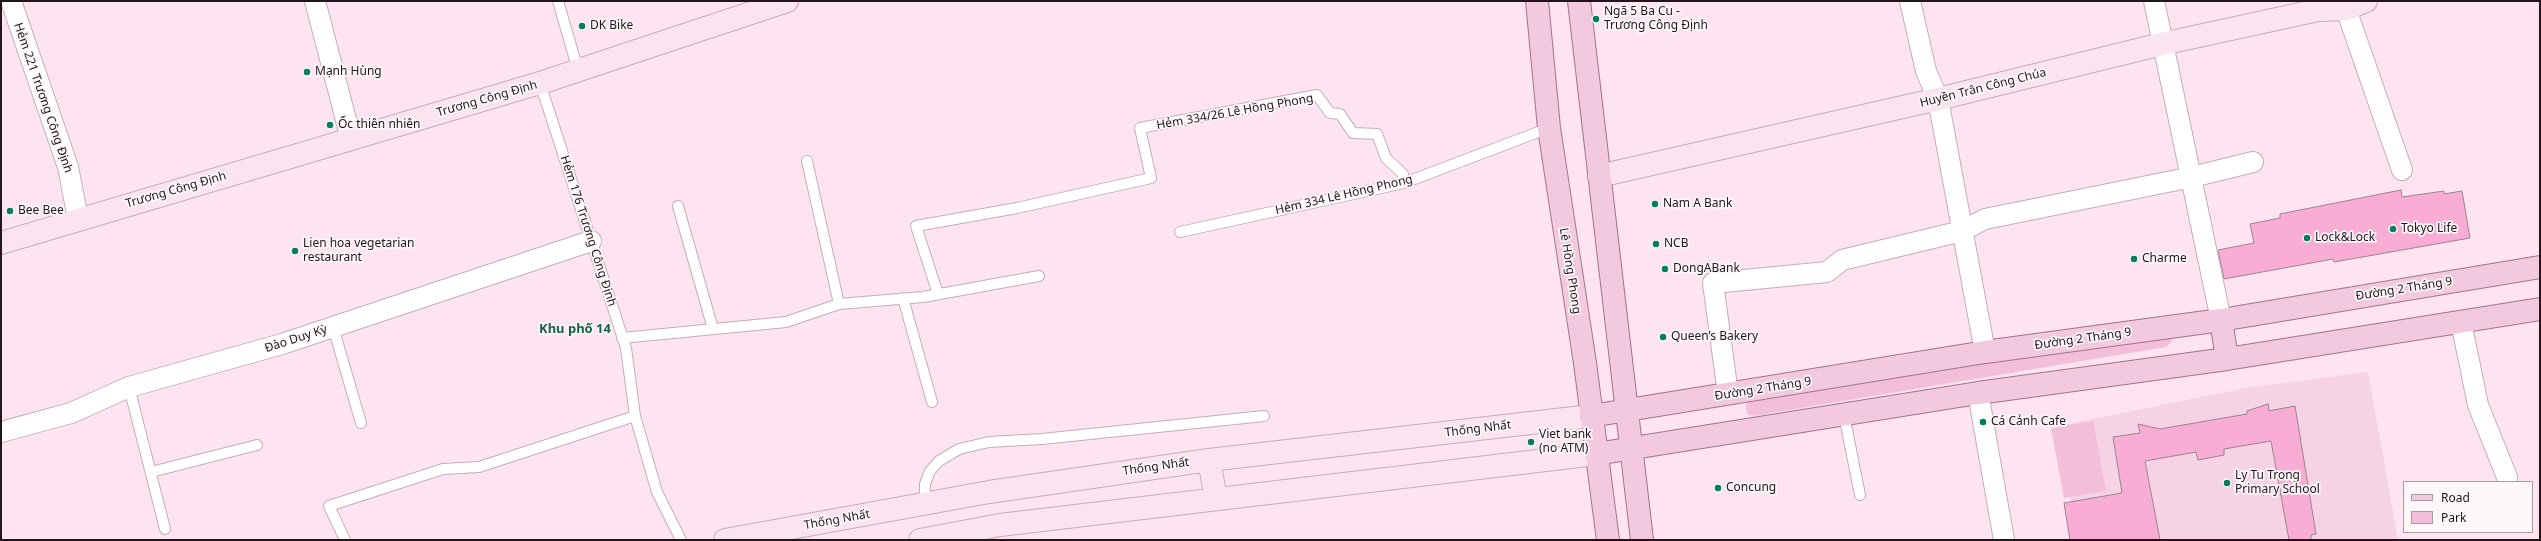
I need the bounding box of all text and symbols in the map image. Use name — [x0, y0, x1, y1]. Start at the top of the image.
place label: Ngã 5 Ba Cu - Trương Công Định — [1604, 5, 1708, 33]
marker: Ngã 5 Ba Cu - Trương Công Định — [1591, 14, 1601, 24]
place label: DK Bike — [590, 19, 633, 33]
street label: Hẻm 221 Trương Công Định — [11, 21, 75, 175]
marker: DK Bike — [577, 21, 587, 31]
place label: Mạnh Hùng — [315, 65, 382, 79]
street label: Huyền Trân Công Chúa — [1918, 65, 2048, 111]
marker: Mạnh Hùng — [302, 67, 312, 77]
street label: Trương Công Định — [435, 78, 539, 120]
street label: Hẻm 334/26 Lê Hồng Phong — [1156, 91, 1314, 133]
place label: Ốc thiên nhiên — [338, 118, 421, 132]
marker: Ốc thiên nhiên — [325, 120, 335, 130]
street label: Hẻm 176 Trương Công Định — [557, 154, 619, 308]
street label: Trương Công Định — [124, 169, 228, 211]
street label: Hẻm 334 Lê Hồng Phong — [1274, 172, 1414, 218]
place label: Nam A Bank — [1663, 197, 1732, 211]
marker: Nam A Bank — [1650, 199, 1660, 209]
place label: Bee Bee — [18, 204, 64, 218]
marker: Bee Bee — [5, 206, 15, 216]
place label: Tokyo Life — [2401, 222, 2457, 236]
marker: Tokyo Life — [2388, 224, 2398, 234]
street label: Lê Hồng Phong — [1556, 227, 1584, 315]
place label: Lock&Lock — [2315, 231, 2375, 245]
marker: Lock&Lock — [2302, 233, 2312, 243]
place label: Lien hoa vegetarian restaurant — [303, 237, 414, 265]
place label: NCB — [1664, 237, 1689, 251]
marker: NCB — [1651, 239, 1661, 249]
marker: Lien hoa vegetarian restaurant — [290, 246, 300, 256]
place label: Charme — [2142, 252, 2187, 266]
marker: Charme — [2129, 254, 2139, 264]
place label: DongABank — [1673, 262, 1740, 276]
marker: DongABank — [1660, 264, 1670, 274]
street label: Đường 2 Tháng 9 — [2355, 274, 2453, 304]
district label: Khu phố 14 — [539, 321, 611, 337]
street label: Đào Duy Kỳ — [263, 322, 329, 356]
street label: Đường 2 Tháng 9 — [2034, 325, 2132, 353]
place label: Queen’s Bakery — [1671, 330, 1758, 344]
marker: Queen’s Bakery — [1658, 332, 1668, 342]
street label: Đường 2 Tháng 9 — [1714, 374, 1812, 404]
place label: Cá Cảnh Cafe — [1991, 415, 2066, 429]
marker: Cá Cảnh Cafe — [1978, 417, 1988, 427]
street label: Thống Nhất — [1444, 418, 1512, 440]
place label: Viet bank (no ATM) — [1539, 428, 1591, 456]
marker: Viet bank (no ATM) — [1526, 437, 1536, 447]
street label: Thống Nhất — [1122, 455, 1190, 479]
place label: Ly Tu Trong Primary School — [2235, 469, 2320, 497]
marker: Ly Tu Trong Primary School — [2222, 478, 2232, 488]
place label: Concung — [1726, 481, 1776, 495]
legend — [2403, 481, 2533, 533]
marker: Concung — [1713, 483, 1723, 493]
text: Road — [2441, 489, 2470, 506]
street label: Thống Nhất — [803, 507, 871, 533]
text: Park — [2441, 509, 2466, 526]

